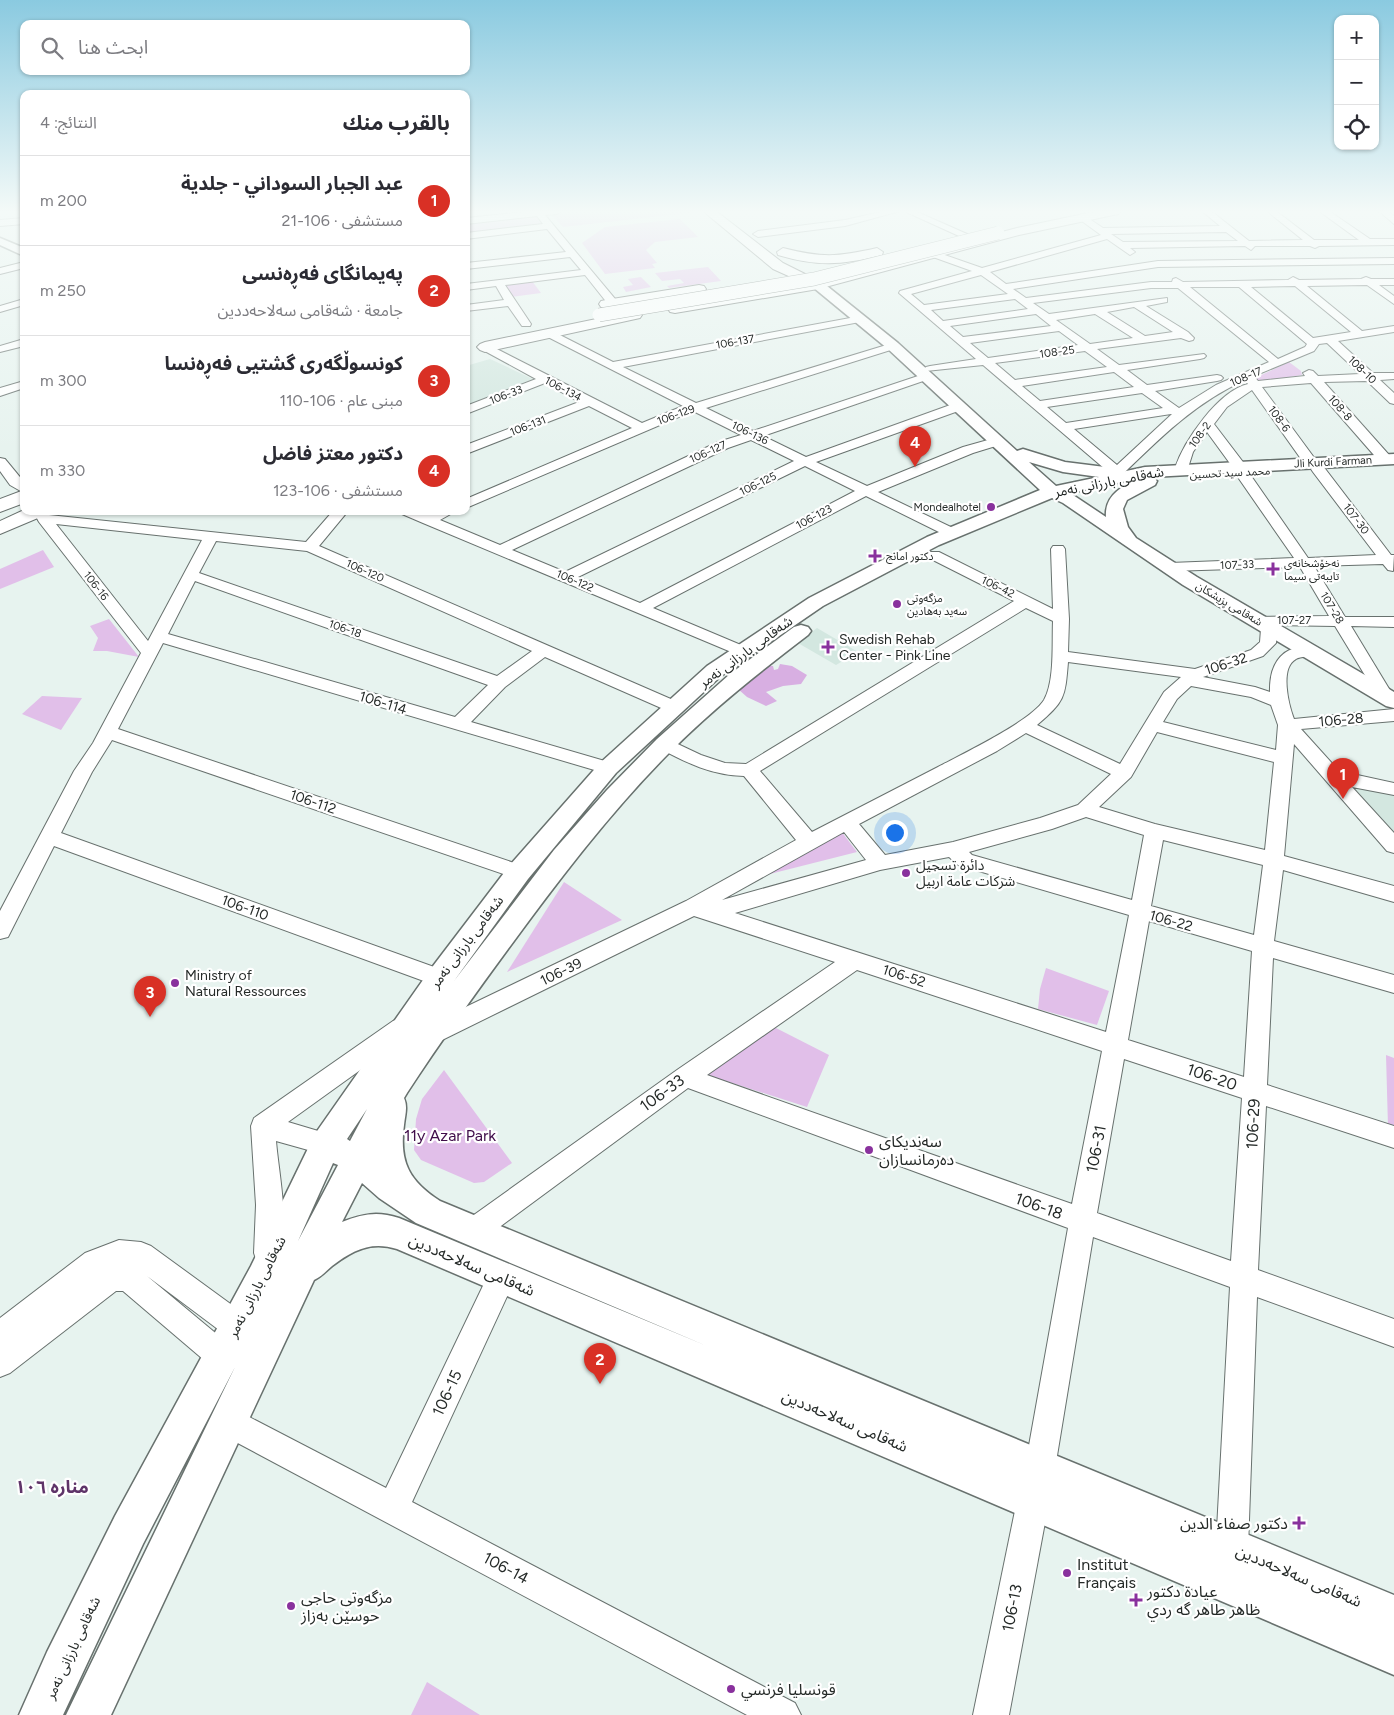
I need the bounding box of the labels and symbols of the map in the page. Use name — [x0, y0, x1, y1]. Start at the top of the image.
street label: 106-137 — [715, 332, 755, 352]
street label: 108-25 — [1039, 343, 1075, 361]
street label: 108-10 — [1345, 353, 1379, 387]
street label: 108-17 — [1228, 364, 1264, 390]
street label: 106-134 — [542, 374, 584, 404]
street label: 106-33 — [488, 383, 524, 407]
street label: 108-8 — [1325, 393, 1355, 424]
street label: 106-129 — [655, 402, 697, 428]
street label: 108-6 — [1265, 403, 1293, 435]
street label: 106-131 — [508, 413, 548, 439]
street label: 106-136 — [730, 419, 770, 447]
street label: 108-2 — [1186, 419, 1214, 451]
pin: 4 — [899, 426, 931, 467]
street label: 106-127 — [688, 438, 729, 466]
street label: Jli Kurdi Farman — [1294, 453, 1372, 471]
street label: شەقامی بارزانی نەمر — [1052, 463, 1165, 501]
street label: محمد سید تحسین — [1189, 464, 1271, 482]
street label: 106-125 — [737, 470, 779, 498]
place label: Mondealhotel — [914, 501, 981, 514]
marker: Mondealhotel — [985, 501, 997, 513]
street label: 107-30 — [1340, 501, 1372, 537]
street label: 106-123 — [794, 502, 834, 532]
marker: دكتور امانج — [868, 549, 882, 563]
place label: دكتور امانج — [886, 550, 934, 564]
street label: 106-120 — [344, 557, 386, 585]
place label: نەخۆشخانەی تایبەتی سیما — [1284, 557, 1340, 583]
street label: 107-33 — [1220, 558, 1254, 572]
marker: نەخۆشخانەی تایبەتی سیما — [1266, 562, 1280, 576]
street label: 106-122 — [554, 567, 596, 595]
street label: 106-16 — [81, 569, 111, 603]
street label: 106-42 — [979, 573, 1017, 601]
street label: شەقامی پزیشکان — [1193, 579, 1265, 630]
street label: 107-28 — [1317, 590, 1347, 627]
place label: مزگەوتی سەید بەهادین — [907, 592, 968, 618]
marker: مزگەوتی سەید بەهادین — [891, 598, 903, 610]
street label: شەقامی بارزانی نەمر — [695, 612, 796, 692]
street label: 107-27 — [1277, 614, 1311, 627]
street label: 106-18 — [327, 617, 363, 641]
place label: Swedish Rehab Center - Pink Line — [839, 631, 951, 664]
marker: Swedish Rehab Center - Pink Line — [821, 640, 835, 654]
street label: 106-32 — [1202, 649, 1250, 679]
street label: 106-114 — [357, 688, 409, 718]
street label: 106-28 — [1318, 710, 1364, 730]
pin: 1 — [1327, 758, 1359, 799]
street label: 106-112 — [288, 786, 338, 818]
your location — [882, 820, 908, 846]
place label: دائرة تسجيل شركات عامة اربيل — [916, 857, 1015, 890]
marker: دائرة تسجيل شركات عامة اربيل — [900, 867, 912, 879]
street label: 106-110 — [219, 892, 271, 924]
street label: شەقامی بارزانی نەمر — [426, 892, 507, 992]
street label: 106-22 — [1147, 907, 1195, 935]
street label: 106-39 — [537, 955, 585, 989]
street label: 106-52 — [880, 961, 928, 991]
place label: Ministry of Natural Ressources — [185, 967, 306, 1000]
pin: 3 — [134, 976, 166, 1017]
marker: Ministry of Natural Ressources — [169, 977, 181, 989]
street label: 106-20 — [1184, 1060, 1240, 1094]
street label: 106-33 — [636, 1071, 688, 1115]
street label: 106-29 — [1242, 1098, 1264, 1150]
street label: 106-31 — [1082, 1124, 1110, 1174]
park label: 11y Azar Park — [404, 1126, 496, 1145]
place label: سەندیکای دەرمانسازان — [879, 1132, 954, 1169]
marker: سەندیکای دەرمانسازان — [863, 1144, 875, 1156]
street label: 106-18 — [1013, 1189, 1065, 1223]
street label: شەقامی سەلاحەددین — [406, 1230, 538, 1300]
street label: شەقامی بارزانی نەمر — [224, 1234, 290, 1341]
pin: 2 — [584, 1343, 616, 1384]
street label: 106-15 — [428, 1367, 466, 1419]
street label: شەقامی سەلاحەددین — [779, 1386, 911, 1456]
district label: منارە ١٠٦ — [15, 1476, 89, 1498]
place label: دكتور صفاء الدين — [1180, 1514, 1288, 1533]
marker: دكتور صفاء الدين — [1292, 1516, 1306, 1530]
street label: شەقامی سەلاحەددین — [1233, 1541, 1365, 1611]
street label: 106-14 — [480, 1548, 532, 1588]
place label: Institut Français — [1077, 1555, 1136, 1592]
marker: Institut Français — [1061, 1567, 1073, 1579]
place label: عيادة دكتور ظاهر طاهر گه ردي — [1146, 1582, 1261, 1621]
street label: 106-13 — [998, 1583, 1026, 1633]
place label: مزگەوتی حاجی حوسێن بەزاز — [300, 1588, 392, 1625]
marker: عيادة دكتور ظاهر طاهر گه ردي — [1129, 1593, 1143, 1607]
street label: شەقامی بارزانی نەمر — [41, 1594, 104, 1703]
marker: مزگەوتی حاجی حوسێن بەزاز — [285, 1600, 297, 1612]
place label: قونسليا فرنسي — [741, 1680, 836, 1701]
marker: قونسليا فرنسي — [725, 1683, 737, 1695]

